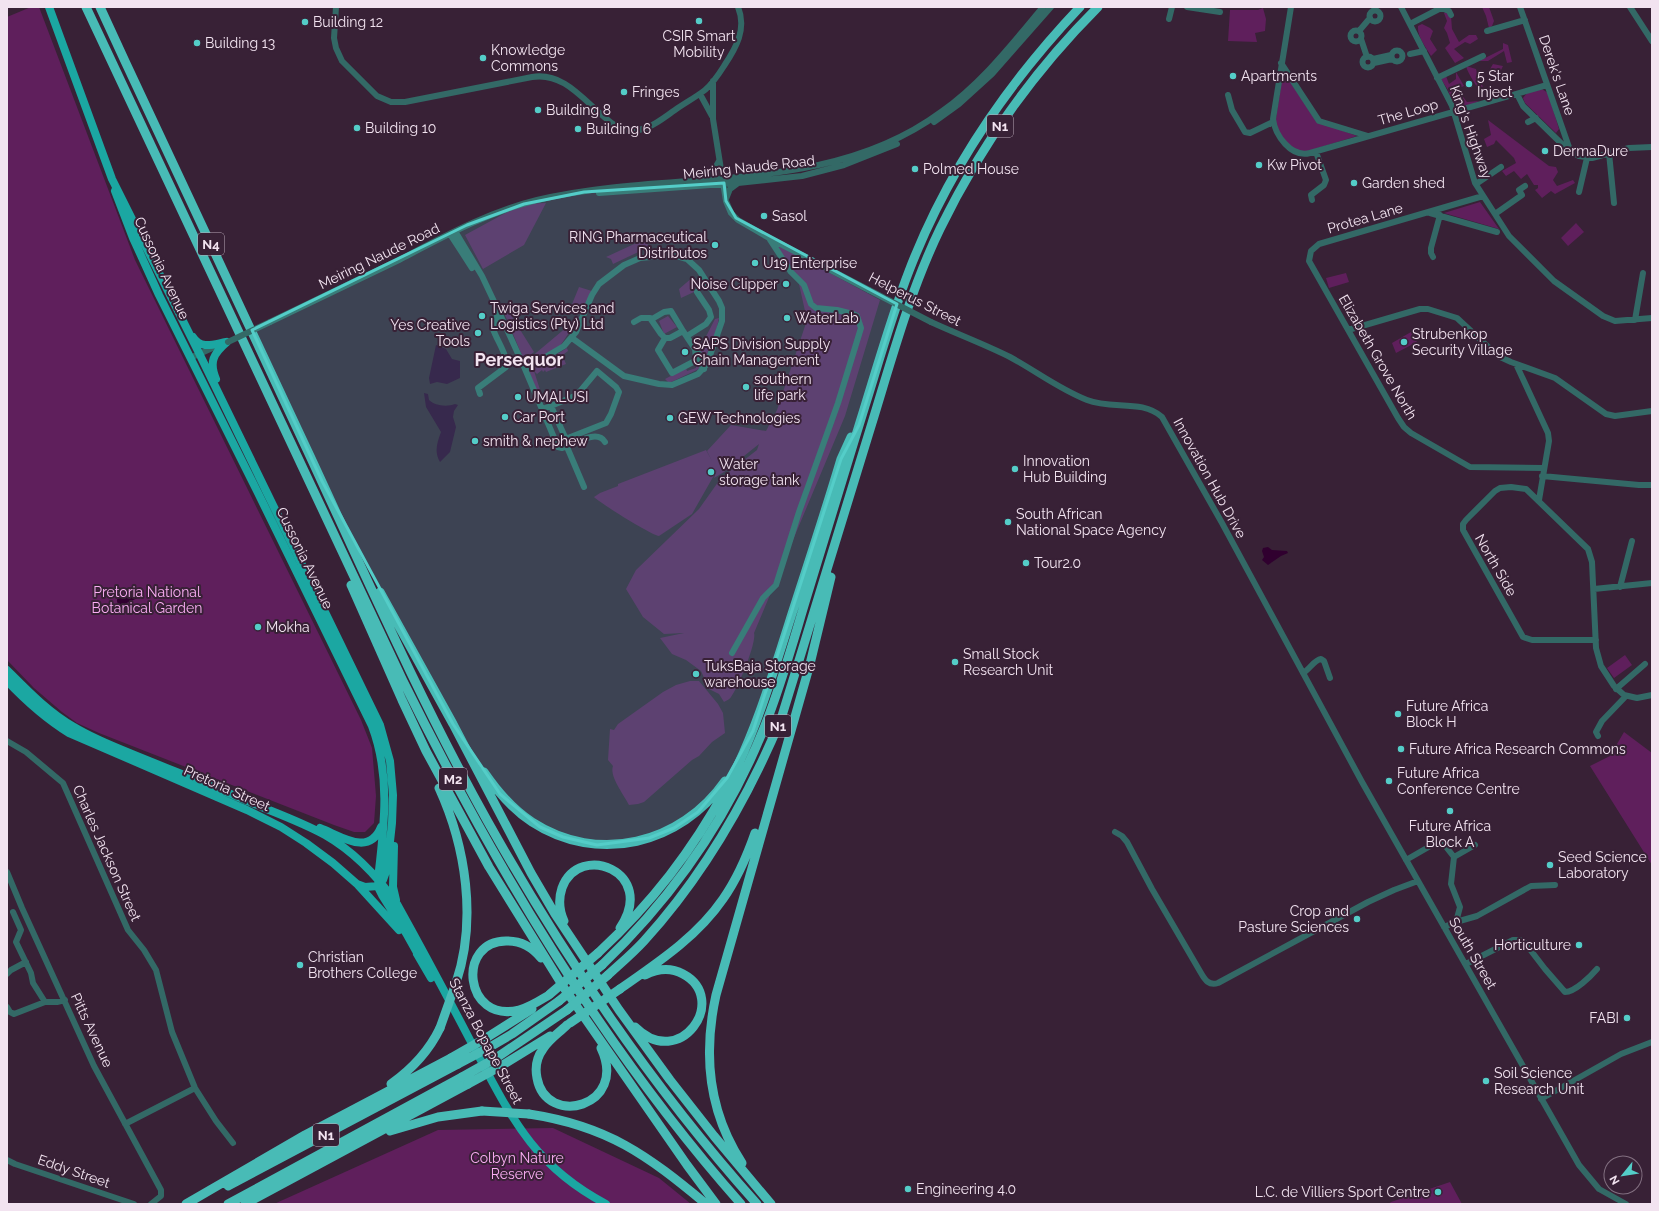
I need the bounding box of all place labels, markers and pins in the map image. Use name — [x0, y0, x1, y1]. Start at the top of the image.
place label: Building 12 — [313, 14, 383, 30]
marker: CSIR Smart Mobility — [694, 16, 704, 26]
marker: Building 12 — [300, 17, 310, 27]
place label: CSIR Smart Mobility — [663, 28, 736, 60]
place label: Building 13 — [205, 35, 275, 51]
marker: Building 13 — [192, 38, 202, 48]
place label: Knowledge Commons — [491, 42, 565, 74]
marker: Knowledge Commons — [478, 53, 488, 63]
place label: Apartments — [1241, 68, 1317, 84]
place label: 5 Star Inject — [1477, 68, 1514, 100]
marker: Apartments — [1228, 71, 1238, 81]
marker: 5 Star Inject — [1464, 79, 1474, 89]
place label: Fringes — [632, 84, 680, 100]
marker: Fringes — [619, 87, 629, 97]
place label: Building 8 — [546, 102, 611, 118]
marker: Building 8 — [533, 105, 543, 115]
place label: Building 10 — [365, 120, 436, 136]
place label: Building 6 — [586, 121, 651, 137]
marker: Building 10 — [352, 123, 362, 133]
marker: Building 6 — [573, 124, 583, 134]
place label: DermaDure — [1553, 143, 1628, 159]
marker: DermaDure — [1540, 146, 1550, 156]
place label: Kw Pivot — [1267, 157, 1322, 173]
marker: Kw Pivot — [1254, 160, 1264, 170]
place label: Polmed House — [923, 161, 1019, 177]
marker: Polmed House — [910, 164, 920, 174]
place label: Garden shed — [1362, 175, 1445, 191]
marker: Garden shed — [1349, 178, 1359, 188]
place label: Sasol — [772, 208, 807, 224]
marker: Sasol — [759, 211, 769, 221]
place label: RING Pharmaceutical Distributos — [569, 229, 707, 261]
marker: RING Pharmaceutical Distributos — [710, 240, 720, 250]
place label: U19 Enterprise — [763, 255, 857, 271]
marker: U19 Enterprise — [750, 258, 760, 268]
place label: Noise Clipper — [691, 276, 778, 292]
marker: Noise Clipper — [781, 279, 791, 289]
place label: Twiga Services and Logistics (Pty) Ltd — [490, 300, 615, 332]
place label: WaterLab — [795, 310, 859, 326]
marker: Twiga Services and Logistics (Pty) Ltd — [477, 311, 487, 321]
marker: WaterLab — [782, 313, 792, 323]
place label: Yes Creative Tools — [390, 317, 470, 349]
place label: Strubenkop Security Village — [1412, 326, 1512, 358]
marker: Yes Creative Tools — [473, 328, 483, 338]
place label: SAPS Division Supply Chain Management — [693, 336, 831, 368]
marker: Strubenkop Security Village — [1399, 337, 1409, 347]
marker: SAPS Division Supply Chain Management — [680, 347, 690, 357]
place label: southern life park — [754, 371, 812, 403]
marker: southern life park — [741, 382, 751, 392]
place label: UMALUSI — [526, 389, 589, 405]
marker: UMALUSI — [513, 392, 523, 402]
place label: Car Port — [513, 409, 565, 425]
place label: GEW Technologies — [678, 410, 800, 426]
marker: Car Port — [500, 412, 510, 422]
marker: GEW Technologies — [665, 413, 675, 423]
place label: smith & nephew — [483, 433, 588, 449]
marker: smith & nephew — [470, 436, 480, 446]
place label: Innovation Hub Building — [1023, 453, 1107, 485]
place label: Water storage tank — [719, 456, 800, 488]
marker: Innovation Hub Building — [1010, 464, 1020, 474]
marker: Water storage tank — [706, 467, 716, 477]
place label: South African National Space Agency — [1016, 506, 1167, 538]
marker: South African National Space Agency — [1003, 517, 1013, 527]
place label: Tour2.0 — [1034, 555, 1081, 571]
marker: Tour2.0 — [1021, 558, 1031, 568]
place label: Mokha — [266, 619, 310, 635]
marker: Mokha — [253, 622, 263, 632]
place label: Small Stock Research Unit — [963, 646, 1054, 678]
marker: Small Stock Research Unit — [950, 657, 960, 667]
place label: TuksBaja Storage warehouse — [704, 658, 816, 690]
marker: TuksBaja Storage warehouse — [691, 669, 701, 679]
place label: Future Africa Block H — [1406, 698, 1488, 730]
marker: Future Africa Block H — [1393, 709, 1403, 719]
place label: Future Africa Research Commons — [1409, 741, 1626, 757]
marker: Future Africa Research Commons — [1396, 744, 1406, 754]
place label: Future Africa Conference Centre — [1397, 765, 1520, 797]
marker: Future Africa Conference Centre — [1384, 776, 1394, 786]
marker: Future Africa Block A — [1445, 806, 1455, 816]
place label: Future Africa Block A — [1409, 818, 1491, 850]
place label: Seed Science Laboratory — [1558, 849, 1647, 881]
marker: Seed Science Laboratory — [1545, 860, 1555, 870]
place label: Crop and Pasture Sciences — [1238, 903, 1349, 935]
marker: Crop and Pasture Sciences — [1352, 914, 1362, 924]
place label: Horticulture — [1494, 937, 1571, 953]
marker: Horticulture — [1574, 940, 1584, 950]
place label: Christian Brothers College — [308, 949, 417, 981]
marker: Christian Brothers College — [295, 960, 305, 970]
place label: FABI — [1589, 1010, 1619, 1026]
marker: FABI — [1622, 1013, 1632, 1023]
place label: Soil Science Research Unit — [1494, 1065, 1585, 1097]
marker: Soil Science Research Unit — [1481, 1076, 1491, 1086]
place label: Engineering 4.0 — [916, 1181, 1016, 1197]
marker: Engineering 4.0 — [903, 1184, 913, 1194]
place label: L.C. de Villiers Sport Centre — [1255, 1184, 1430, 1200]
marker: L.C. de Villiers Sport Centre — [1433, 1187, 1443, 1197]

